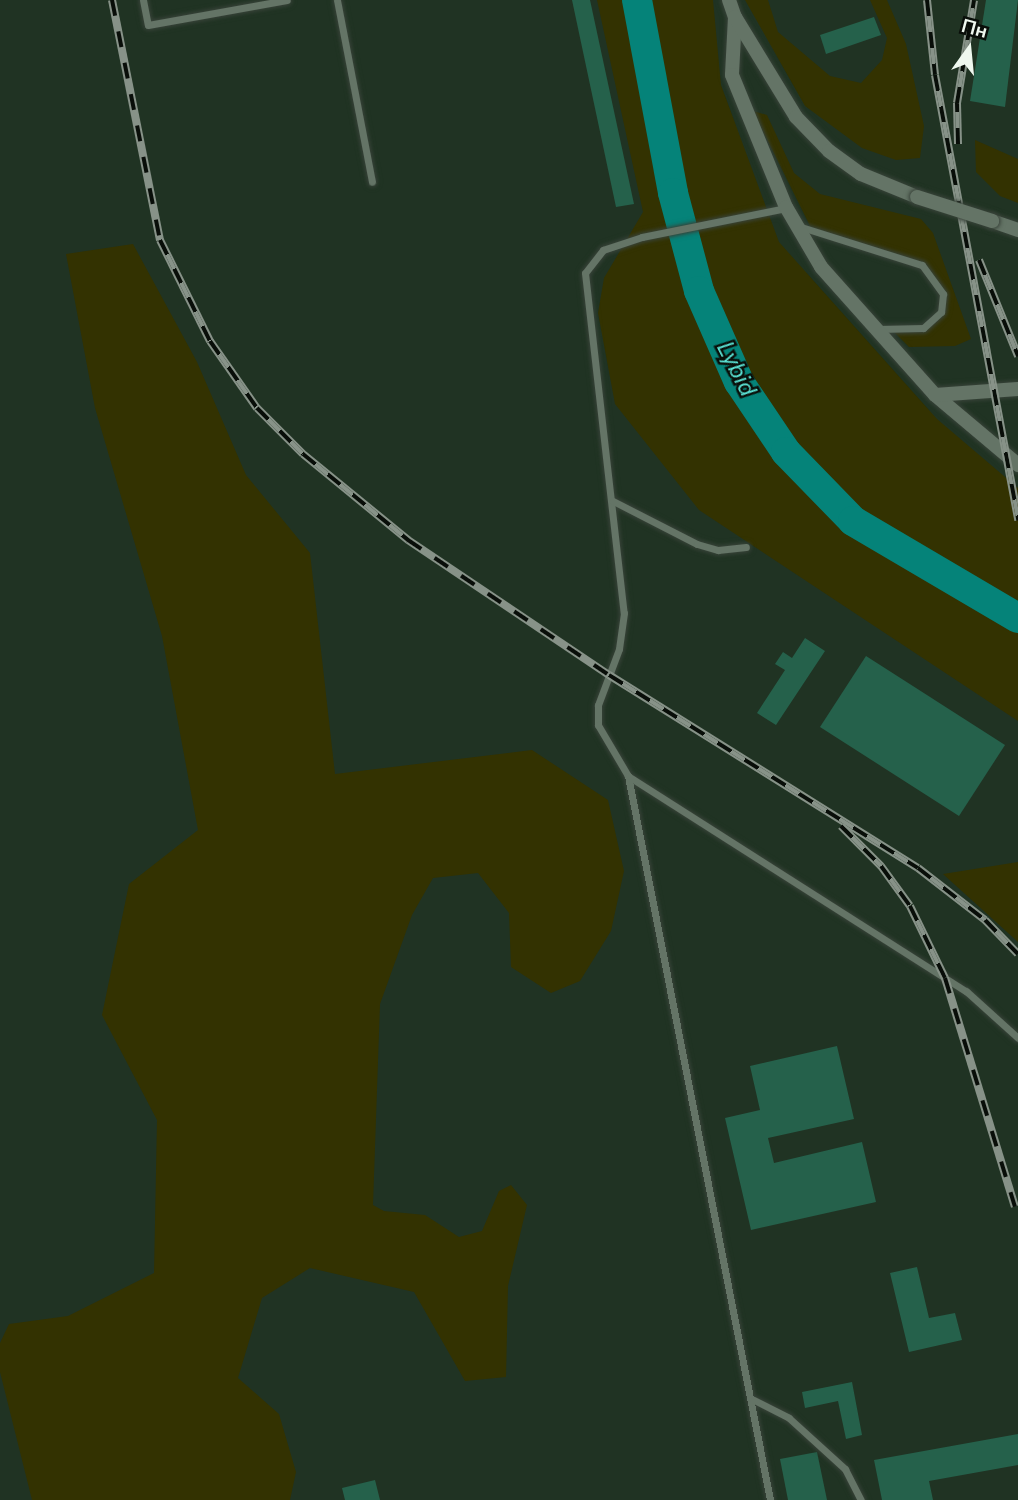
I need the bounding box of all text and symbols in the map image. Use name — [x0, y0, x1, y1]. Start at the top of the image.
text: Пн — [958, 13, 990, 45]
north arrow — [934, 14, 1004, 84]
water label: Lybid — [710, 337, 762, 401]

